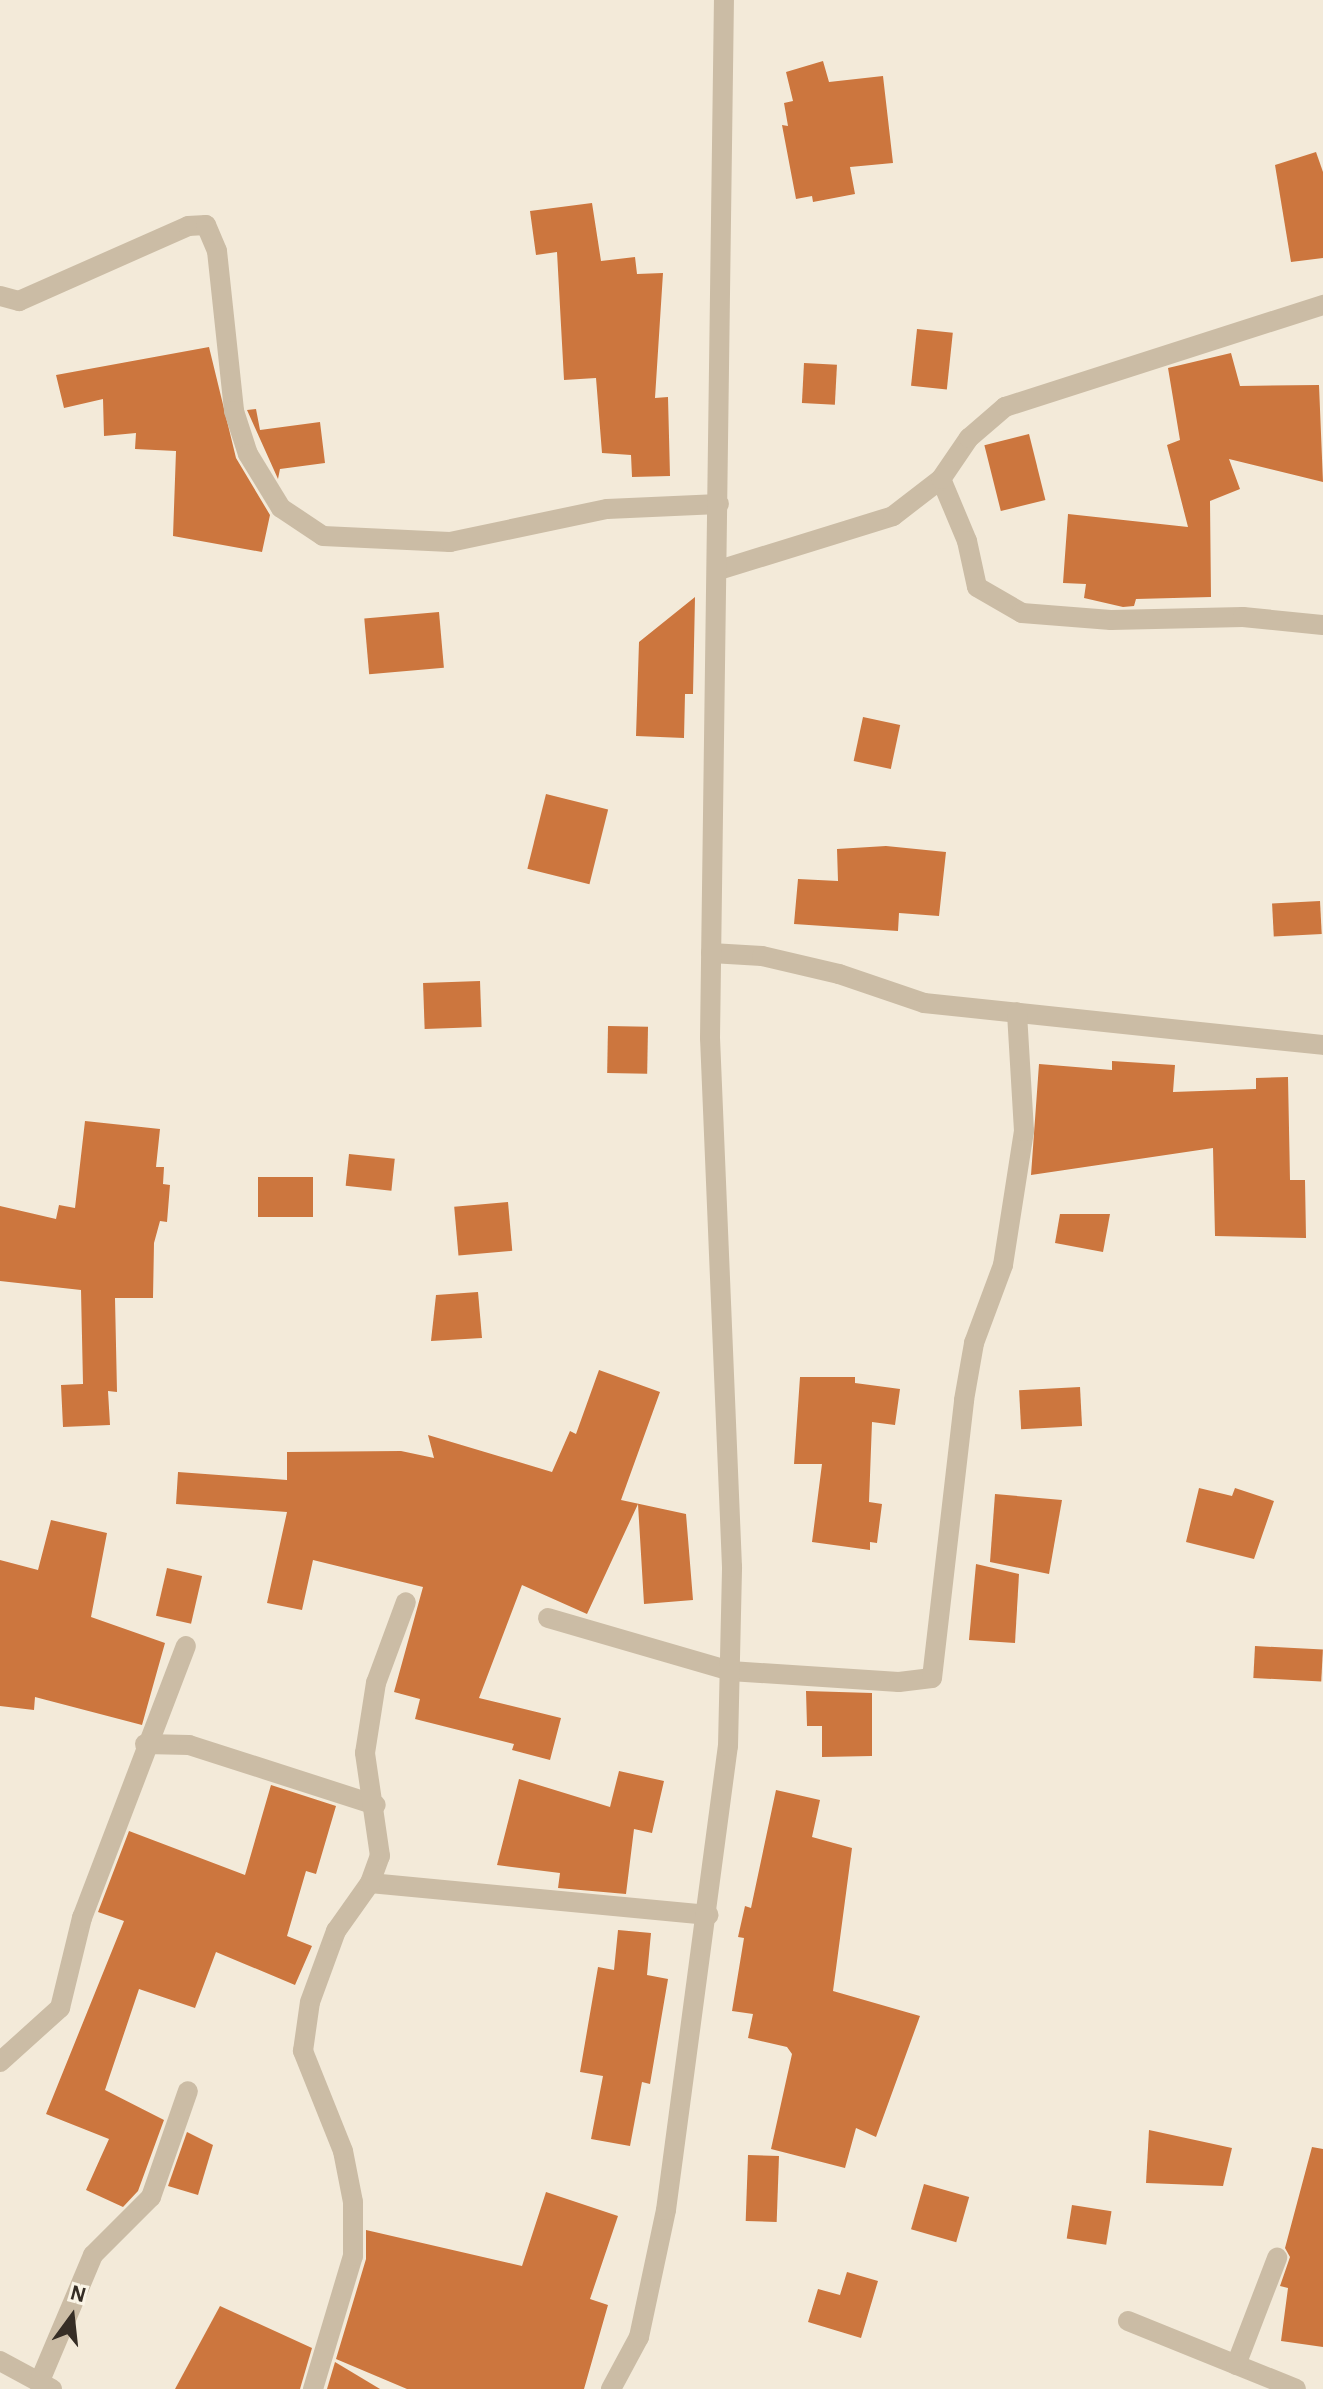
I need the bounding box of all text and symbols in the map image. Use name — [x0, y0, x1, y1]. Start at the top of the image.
north arrow — [32, 2277, 112, 2357]
text: N — [68, 2281, 88, 2306]

